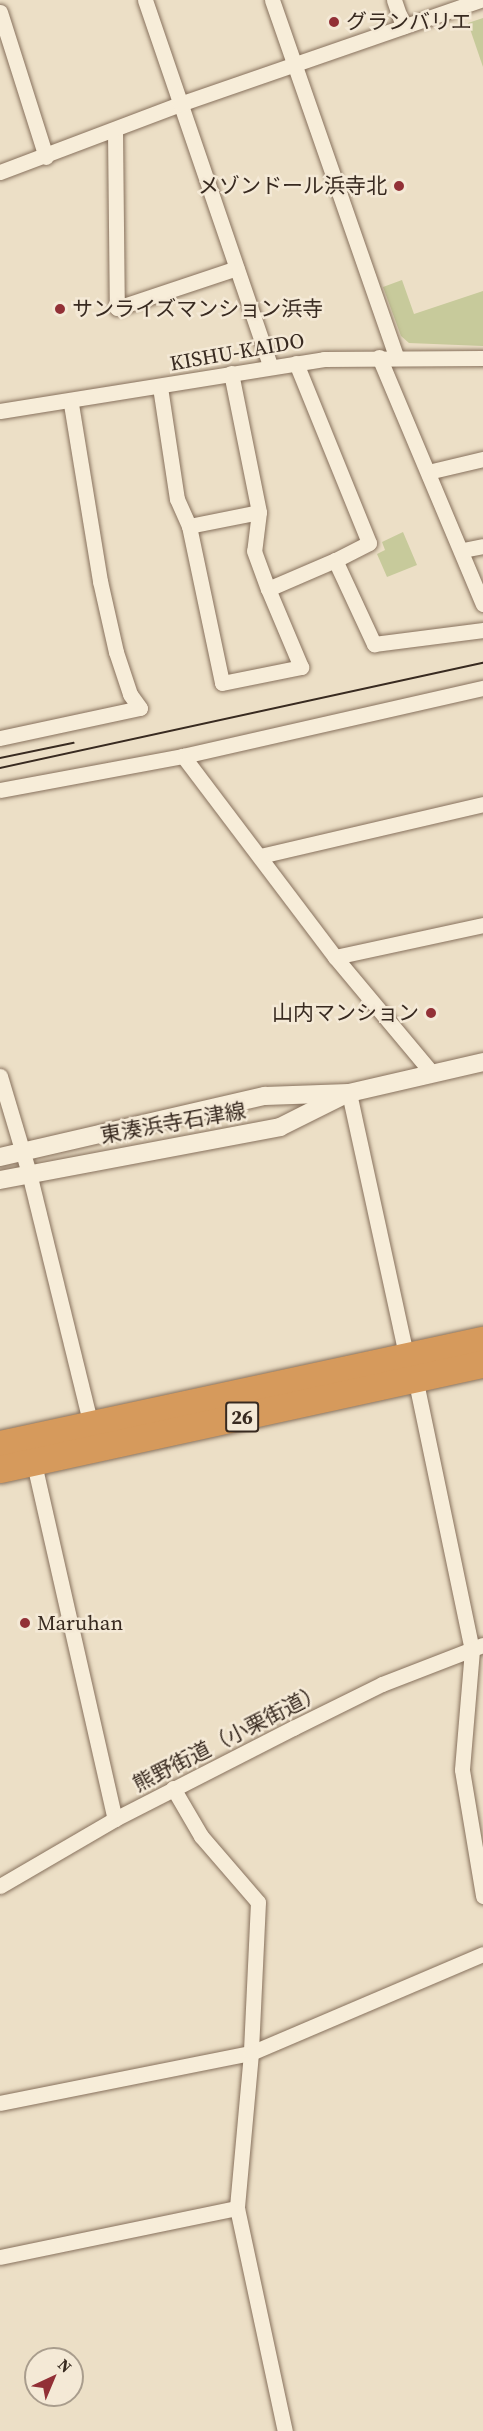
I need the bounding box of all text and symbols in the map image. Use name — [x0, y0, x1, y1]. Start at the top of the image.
place label: グランバリエ — [346, 9, 472, 35]
marker: グランバリエ — [327, 15, 341, 29]
place label: メゾンドール浜寺北 — [198, 173, 387, 199]
marker: メゾンドール浜寺北 — [392, 179, 406, 193]
place label: サンライズマンション浜寺 — [72, 296, 324, 322]
marker: サンライズマンション浜寺 — [53, 302, 67, 316]
street label: KISHU-KAIDO — [168, 328, 306, 376]
place label: 山内マンション — [272, 1000, 419, 1026]
marker: 山内マンション — [424, 1006, 438, 1020]
street label: 東湊浜寺石津線 — [98, 1098, 248, 1148]
road number: 26 — [224, 1400, 260, 1434]
place label: Maruhan — [37, 1610, 123, 1636]
marker: Maruhan — [18, 1616, 32, 1630]
street label: 熊野街道（小栗街道） — [129, 1679, 327, 1797]
north arrow — [24, 2347, 84, 2407]
text: N — [53, 2354, 77, 2377]

